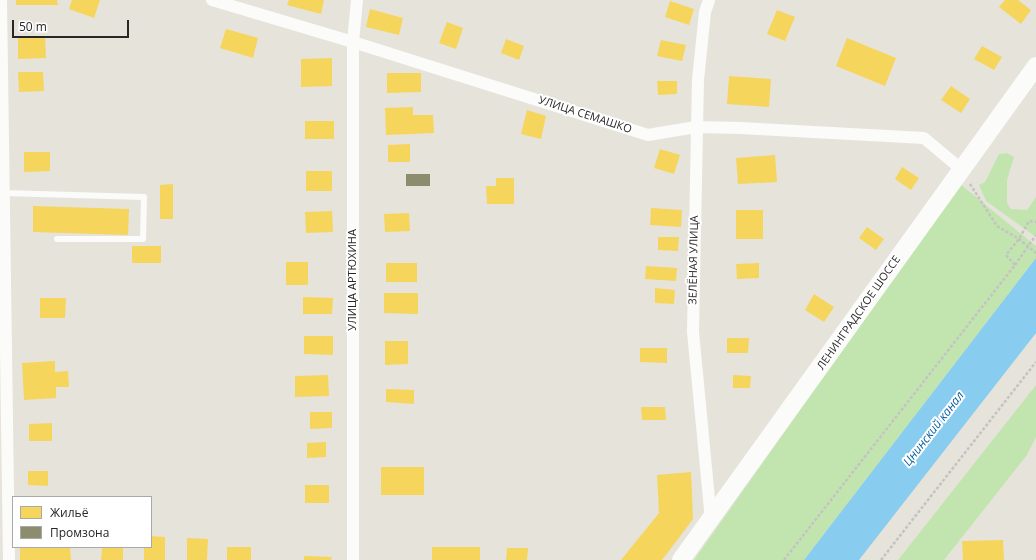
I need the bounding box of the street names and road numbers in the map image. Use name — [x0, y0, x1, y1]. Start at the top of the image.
street label: УЛИЦА СЕМАШКО — [537, 94, 633, 136]
street label: ЗЕЛЁНАЯ УЛИЦА — [687, 215, 701, 305]
street label: УЛИЦА АРТЮХИНА — [346, 229, 360, 331]
street label: ЛЕНИНГРАДСКОЕ ШОССЕ — [815, 253, 903, 373]

